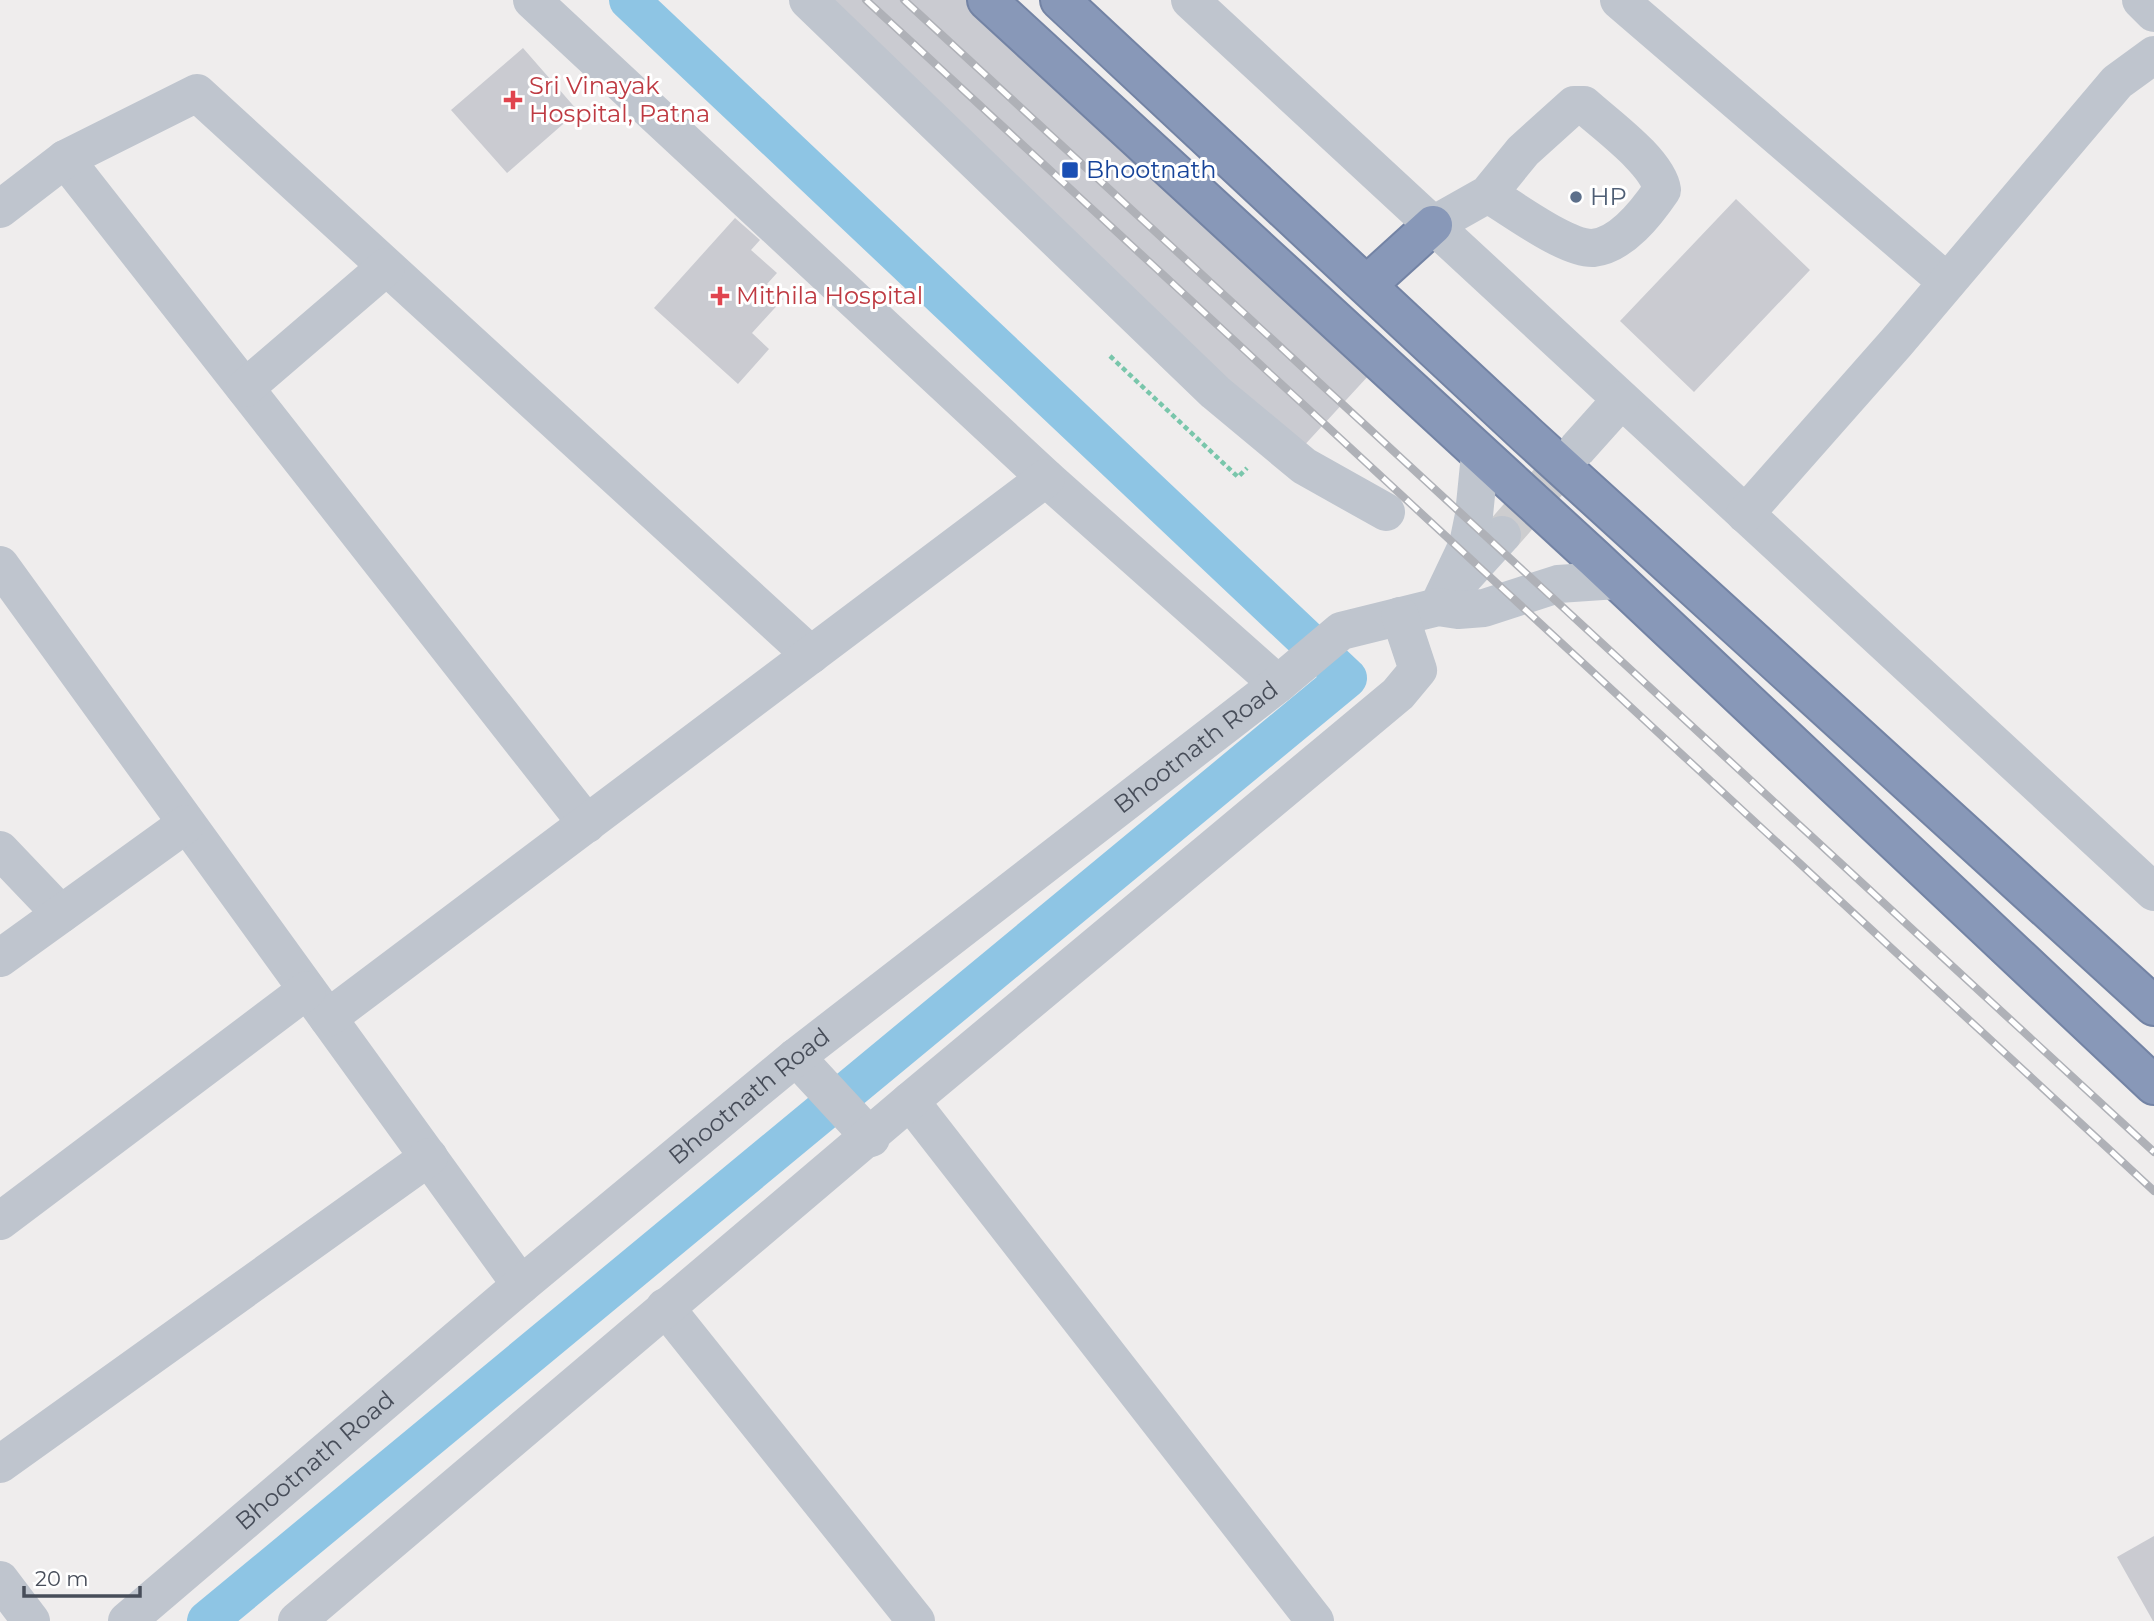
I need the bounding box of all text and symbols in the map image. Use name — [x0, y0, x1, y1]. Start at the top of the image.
place label: Sri Vinayak Hospital, Patna — [529, 71, 710, 128]
marker: Sri Vinayak Hospital, Patna — [503, 90, 523, 110]
place label: Bhootnath — [1086, 155, 1217, 184]
marker: Bhootnath — [1060, 160, 1080, 180]
place label: HP — [1590, 182, 1627, 211]
marker: HP — [1568, 189, 1584, 205]
place label: Mithila Hospital — [736, 281, 923, 310]
marker: Mithila Hospital — [710, 286, 730, 306]
street label: Bhootnath Road — [1108, 674, 1284, 820]
street label: Bhootnath Road — [663, 1021, 835, 1170]
street label: Bhootnath Road — [229, 1385, 400, 1536]
scale bar — [24, 1554, 140, 1598]
text: 20 m — [35, 1566, 89, 1591]

